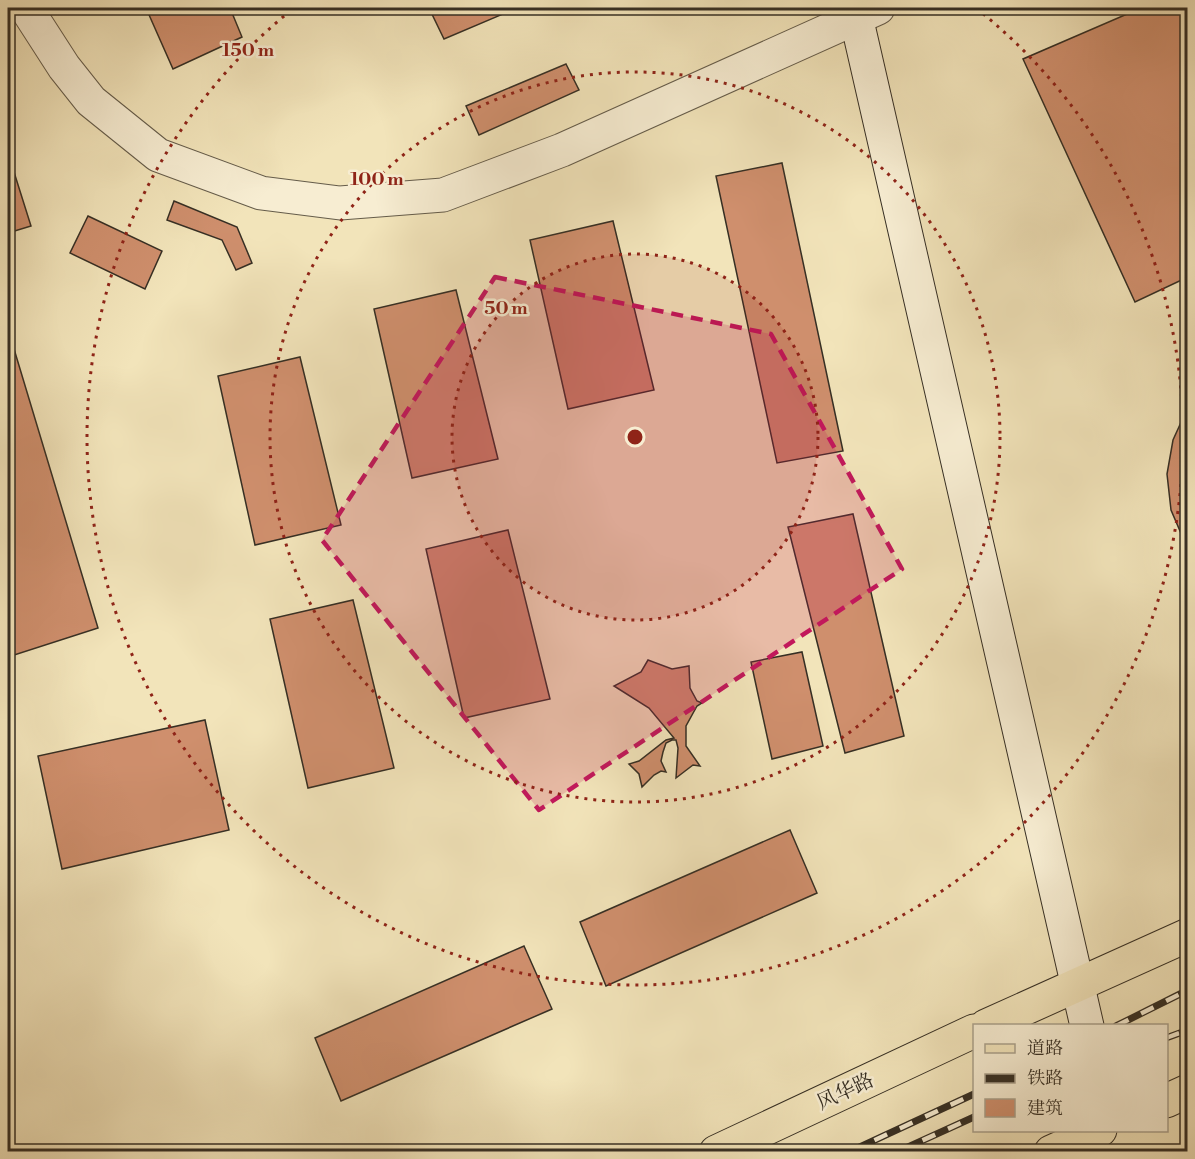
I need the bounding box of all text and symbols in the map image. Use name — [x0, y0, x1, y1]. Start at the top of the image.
text: 150 m — [222, 39, 275, 62]
text: 100 m — [350, 168, 404, 191]
text: 50 m — [484, 297, 528, 320]
centre of rings — [625, 427, 645, 447]
legend — [973, 1024, 1168, 1132]
text: 道路 — [1027, 1037, 1063, 1060]
text: 铁路 — [1027, 1067, 1063, 1090]
street label: 风华路 — [813, 1068, 878, 1116]
text: 建筑 — [1027, 1097, 1063, 1120]

